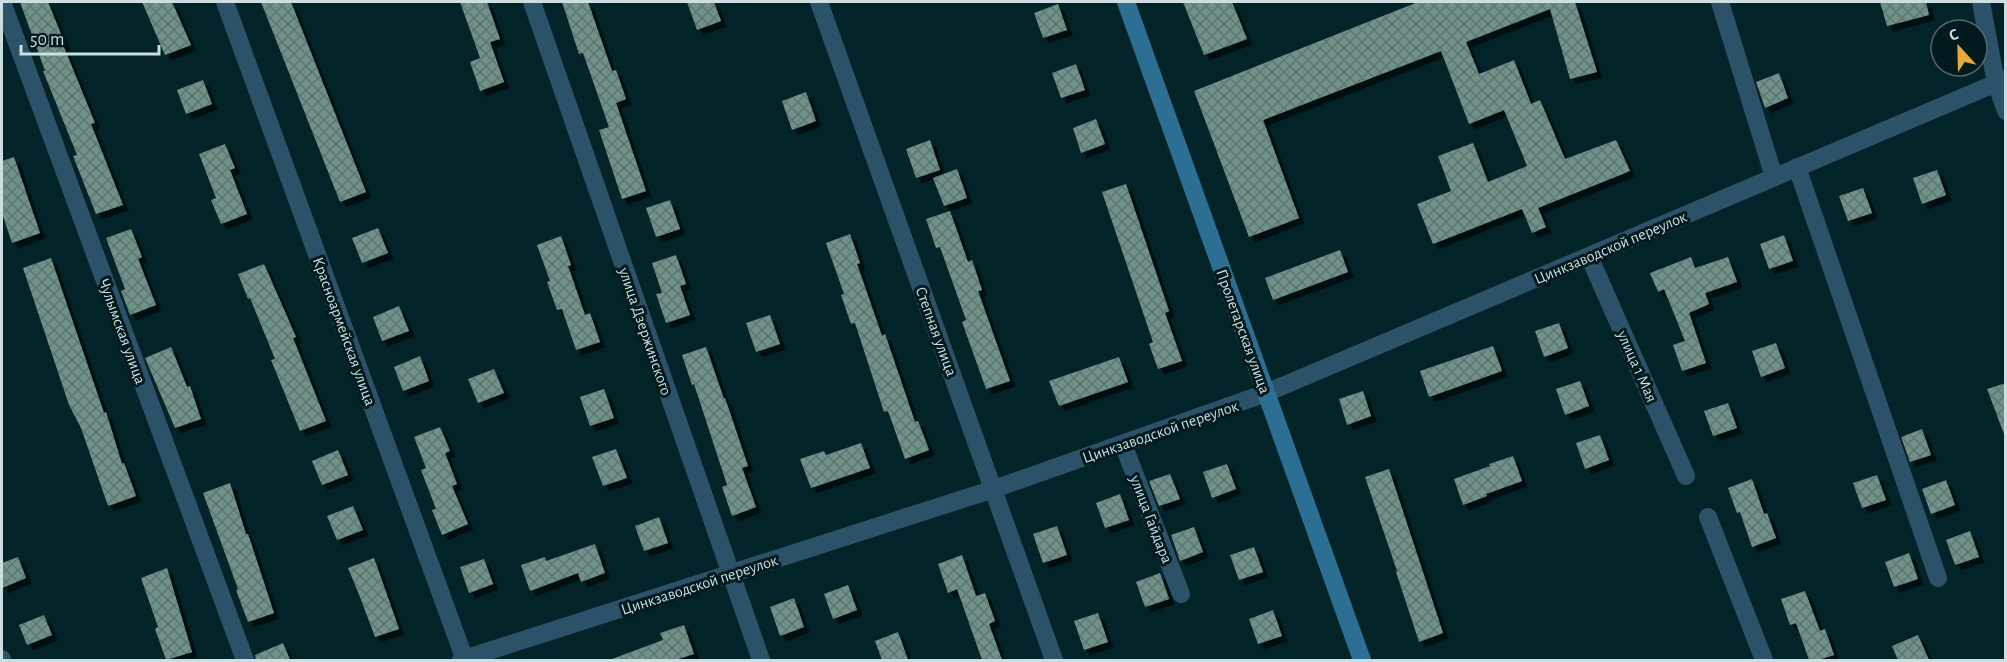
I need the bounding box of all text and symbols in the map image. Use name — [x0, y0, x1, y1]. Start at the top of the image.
scale bar — [21, 18, 159, 56]
north arrow — [1929, 18, 1989, 78]
text: С — [1947, 26, 1961, 44]
text: 50 m — [30, 31, 64, 49]
street label: Цинкзаводской переулок — [1532, 208, 1690, 288]
street label: Красноармейская улица — [309, 255, 378, 408]
street label: улица Дзержинского — [614, 264, 674, 398]
street label: Пролетарская улица — [1212, 267, 1273, 396]
street label: Чулымская улица — [95, 276, 149, 387]
street label: Степная улица — [912, 285, 960, 378]
street label: улица 1 Мая — [1613, 327, 1660, 405]
street label: Цинкзаводской переулок — [1080, 398, 1241, 467]
street label: улица Гайдара — [1126, 472, 1175, 566]
street label: Цинкзаводской переулок — [619, 552, 781, 619]

